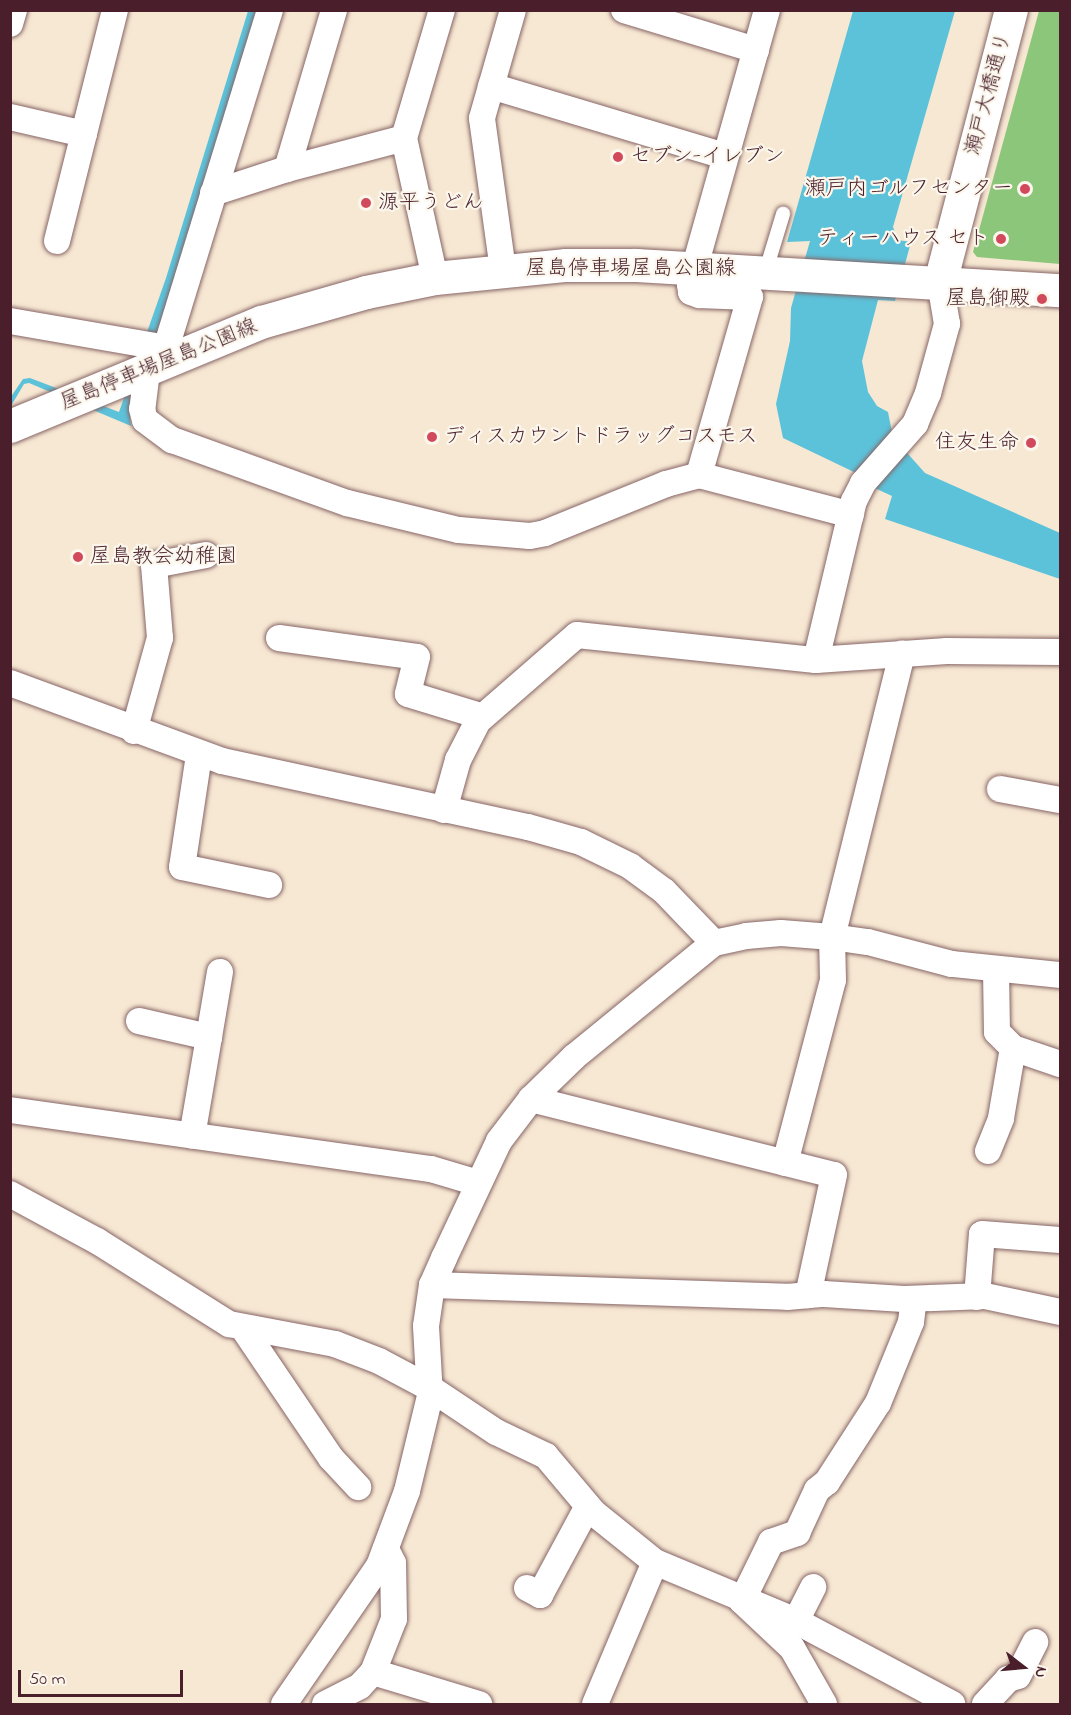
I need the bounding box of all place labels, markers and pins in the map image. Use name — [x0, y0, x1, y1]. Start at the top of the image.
place label: セブン-イレブン — [630, 144, 785, 170]
marker: セブン-イレブン — [611, 150, 625, 164]
place label: 瀬戸内ゴルフセンター — [803, 176, 1013, 202]
marker: 瀬戸内ゴルフセンター — [1018, 182, 1032, 196]
place label: 源平うどん — [378, 190, 483, 216]
marker: 源平うどん — [359, 196, 373, 210]
place label: ティーハウス セト — [816, 226, 989, 252]
marker: ティーハウス セト — [994, 232, 1008, 246]
place label: 屋島御殿 — [946, 286, 1030, 312]
marker: 屋島御殿 — [1035, 292, 1049, 306]
place label: ディスカウントドラッグコスモス — [444, 424, 759, 450]
marker: ディスカウントドラッグコスモス — [425, 430, 439, 444]
place label: 住友生命 — [935, 430, 1019, 456]
marker: 住友生命 — [1024, 436, 1038, 450]
place label: 屋島教会幼稚園 — [90, 544, 237, 570]
marker: 屋島教会幼稚園 — [71, 550, 85, 564]

